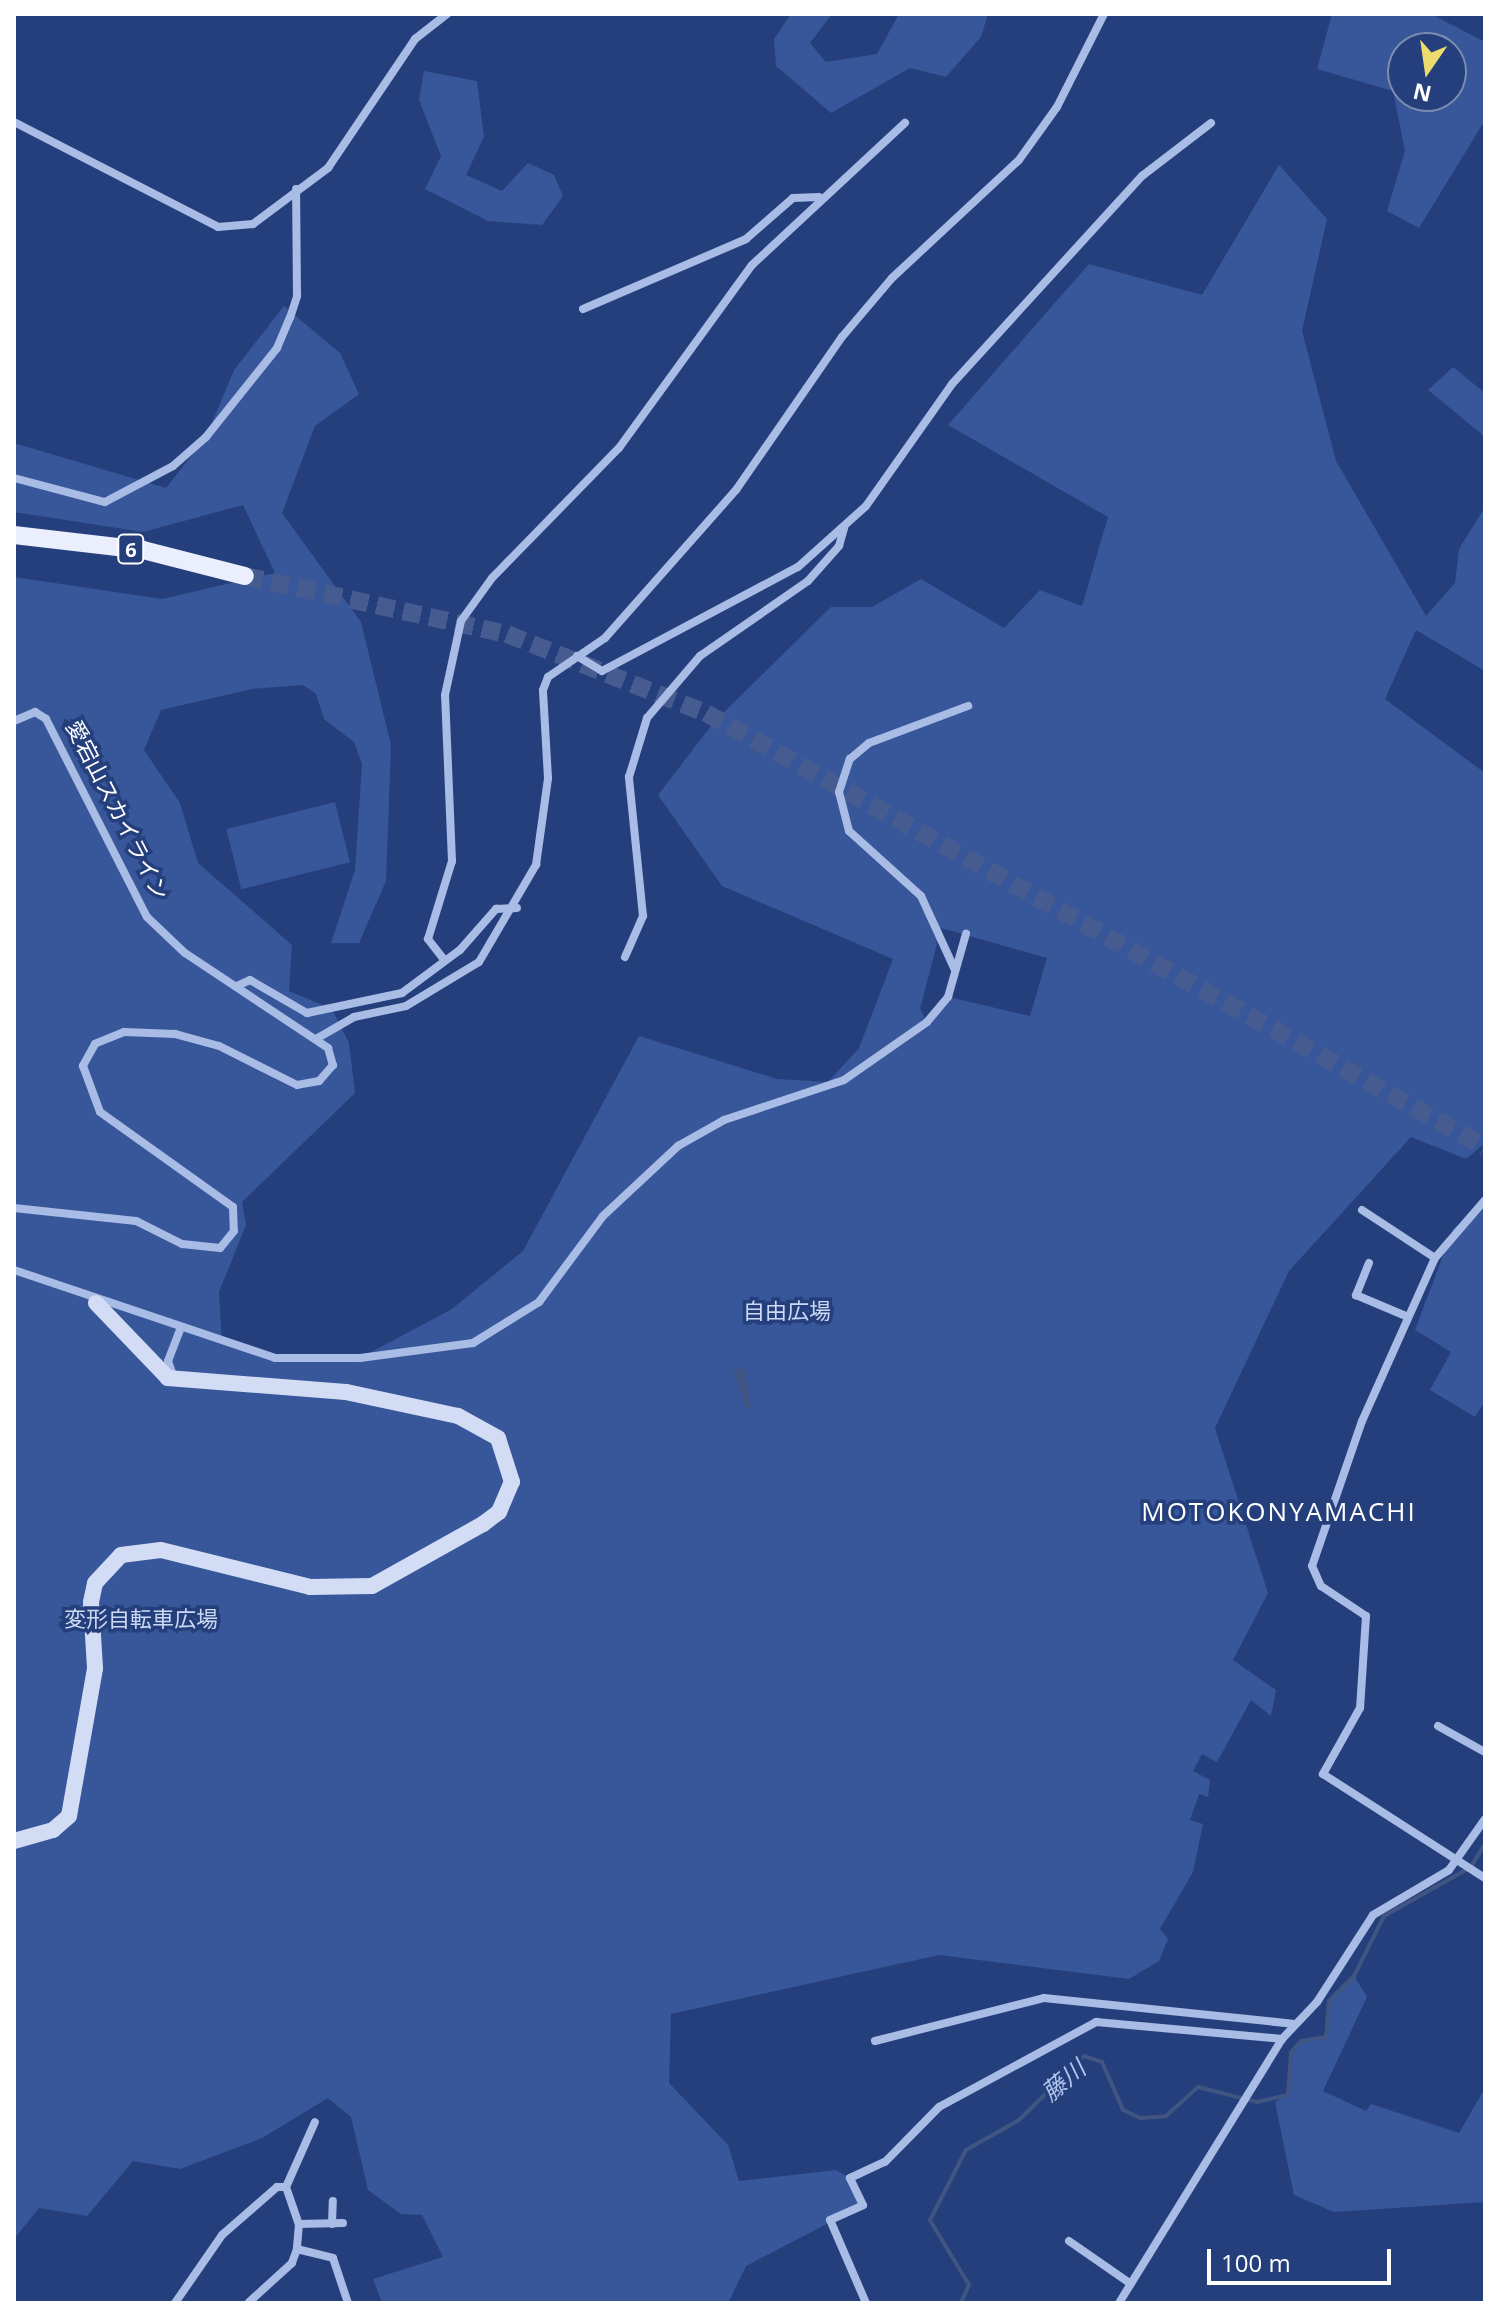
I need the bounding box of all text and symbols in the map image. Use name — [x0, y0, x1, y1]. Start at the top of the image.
north arrow — [1387, 32, 1467, 112]
text: N — [1410, 77, 1434, 110]
road number: 6 — [117, 533, 145, 565]
street label: 愛宕山スカイライン — [61, 716, 175, 904]
park label: 自由広場 — [743, 1298, 831, 1324]
district label: MOTOKONYAMACHI — [1141, 1496, 1417, 1528]
park label: 変形自転車広場 — [64, 1606, 218, 1632]
water label: 藤川 — [1035, 2054, 1091, 2106]
scale bar — [1211, 2233, 1395, 2283]
text: 100 m — [1221, 2246, 1291, 2279]

